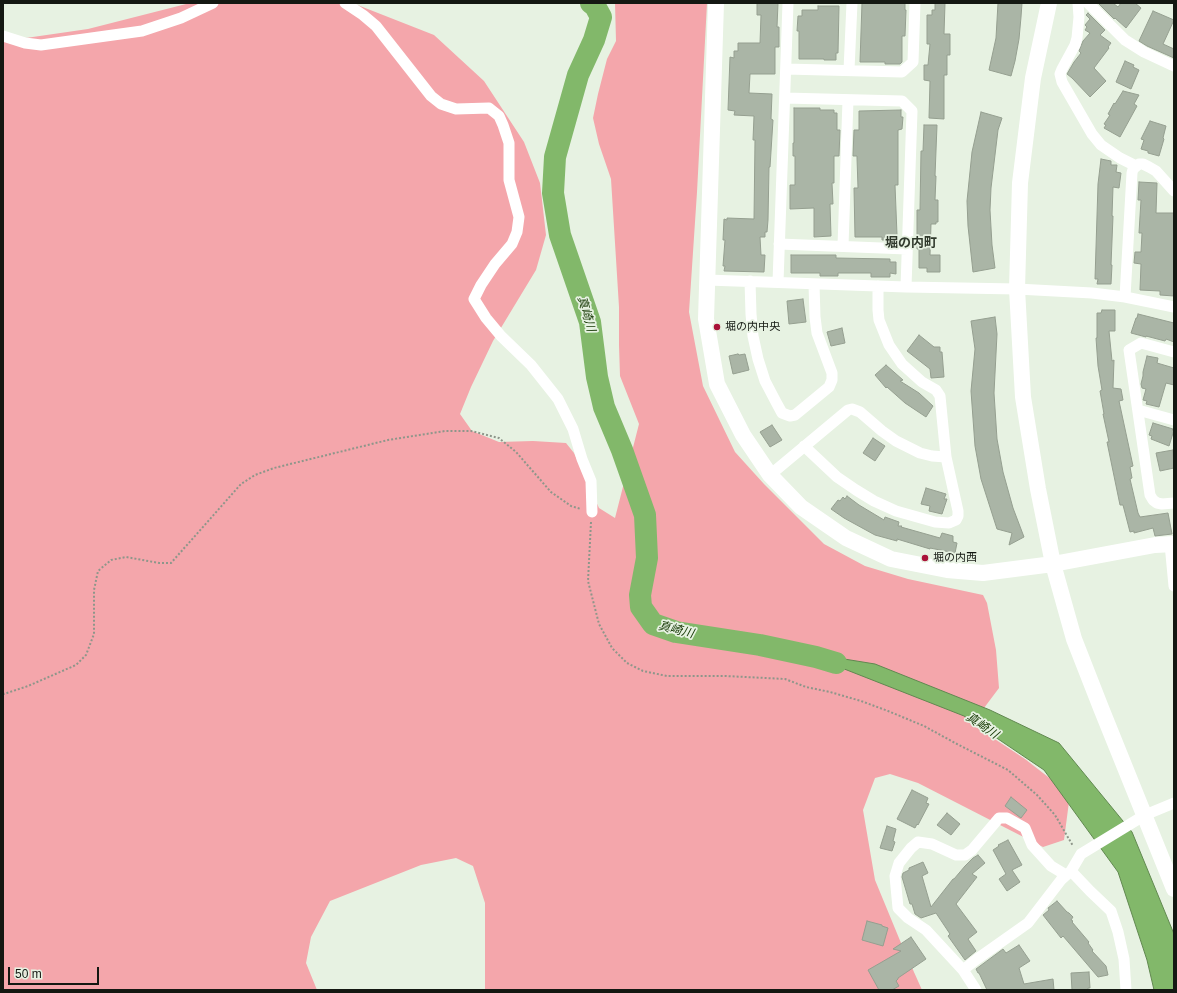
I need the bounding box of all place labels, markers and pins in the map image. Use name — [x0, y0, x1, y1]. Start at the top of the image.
place label: 堀の内中央 — [725, 320, 780, 334]
marker: 堀の内中央 — [712, 322, 722, 332]
place label: 堀の内西 — [933, 551, 977, 565]
marker: 堀の内西 — [920, 553, 930, 563]

